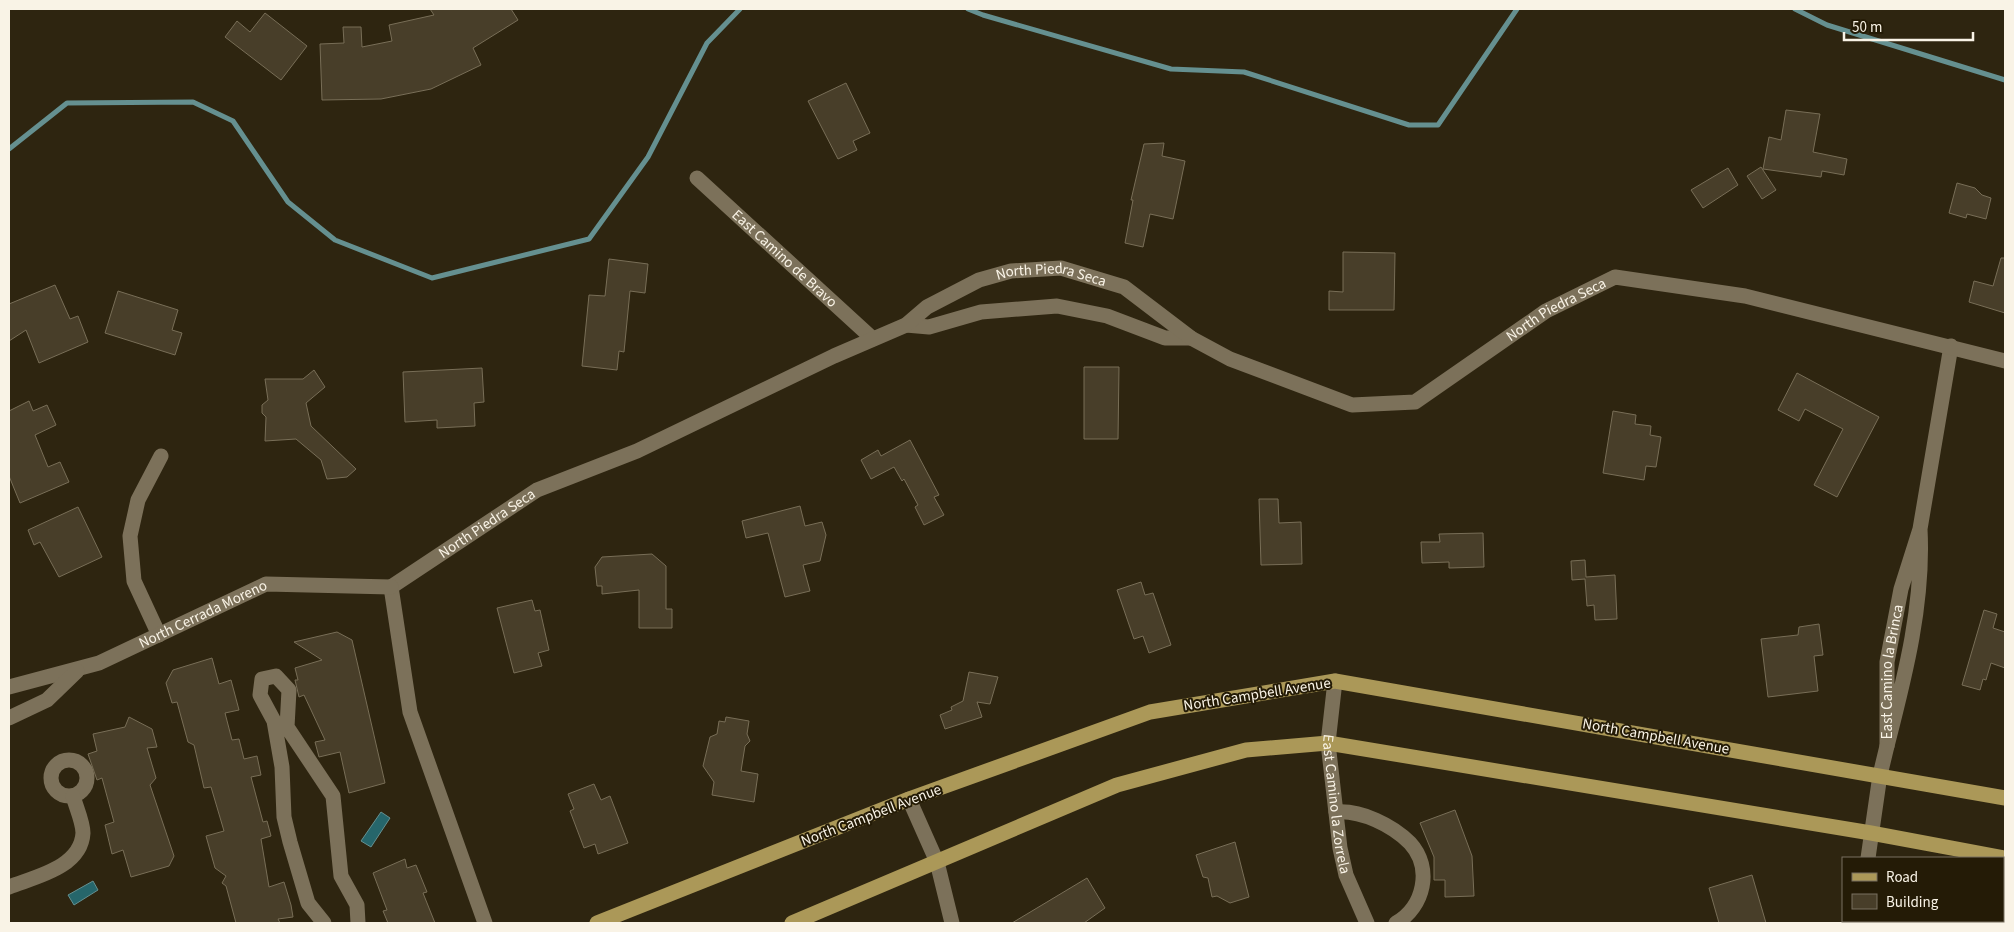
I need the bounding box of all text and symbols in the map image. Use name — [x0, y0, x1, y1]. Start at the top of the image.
scale bar — [1844, 10, 1973, 42]
text: 50 m — [1852, 17, 1882, 38]
street label: East Camino de Bravo — [727, 205, 842, 312]
street label: North Piedra Seca — [993, 258, 1109, 292]
street label: North Piedra Seca — [1502, 273, 1610, 347]
street label: North Piedra Seca — [434, 484, 540, 564]
street label: North Cerrada Moreno — [135, 575, 271, 654]
street label: East Camino la Brinca — [1877, 603, 1909, 739]
street label: North Campbell Avenue — [1182, 672, 1332, 717]
street label: North Campbell Avenue — [1581, 713, 1731, 760]
street label: East Camino la Zorrela — [1317, 733, 1355, 876]
street label: North Campbell Avenue — [798, 779, 944, 852]
legend — [1842, 857, 2004, 922]
text: Road — [1886, 867, 1918, 888]
text: Building — [1886, 892, 1939, 913]

